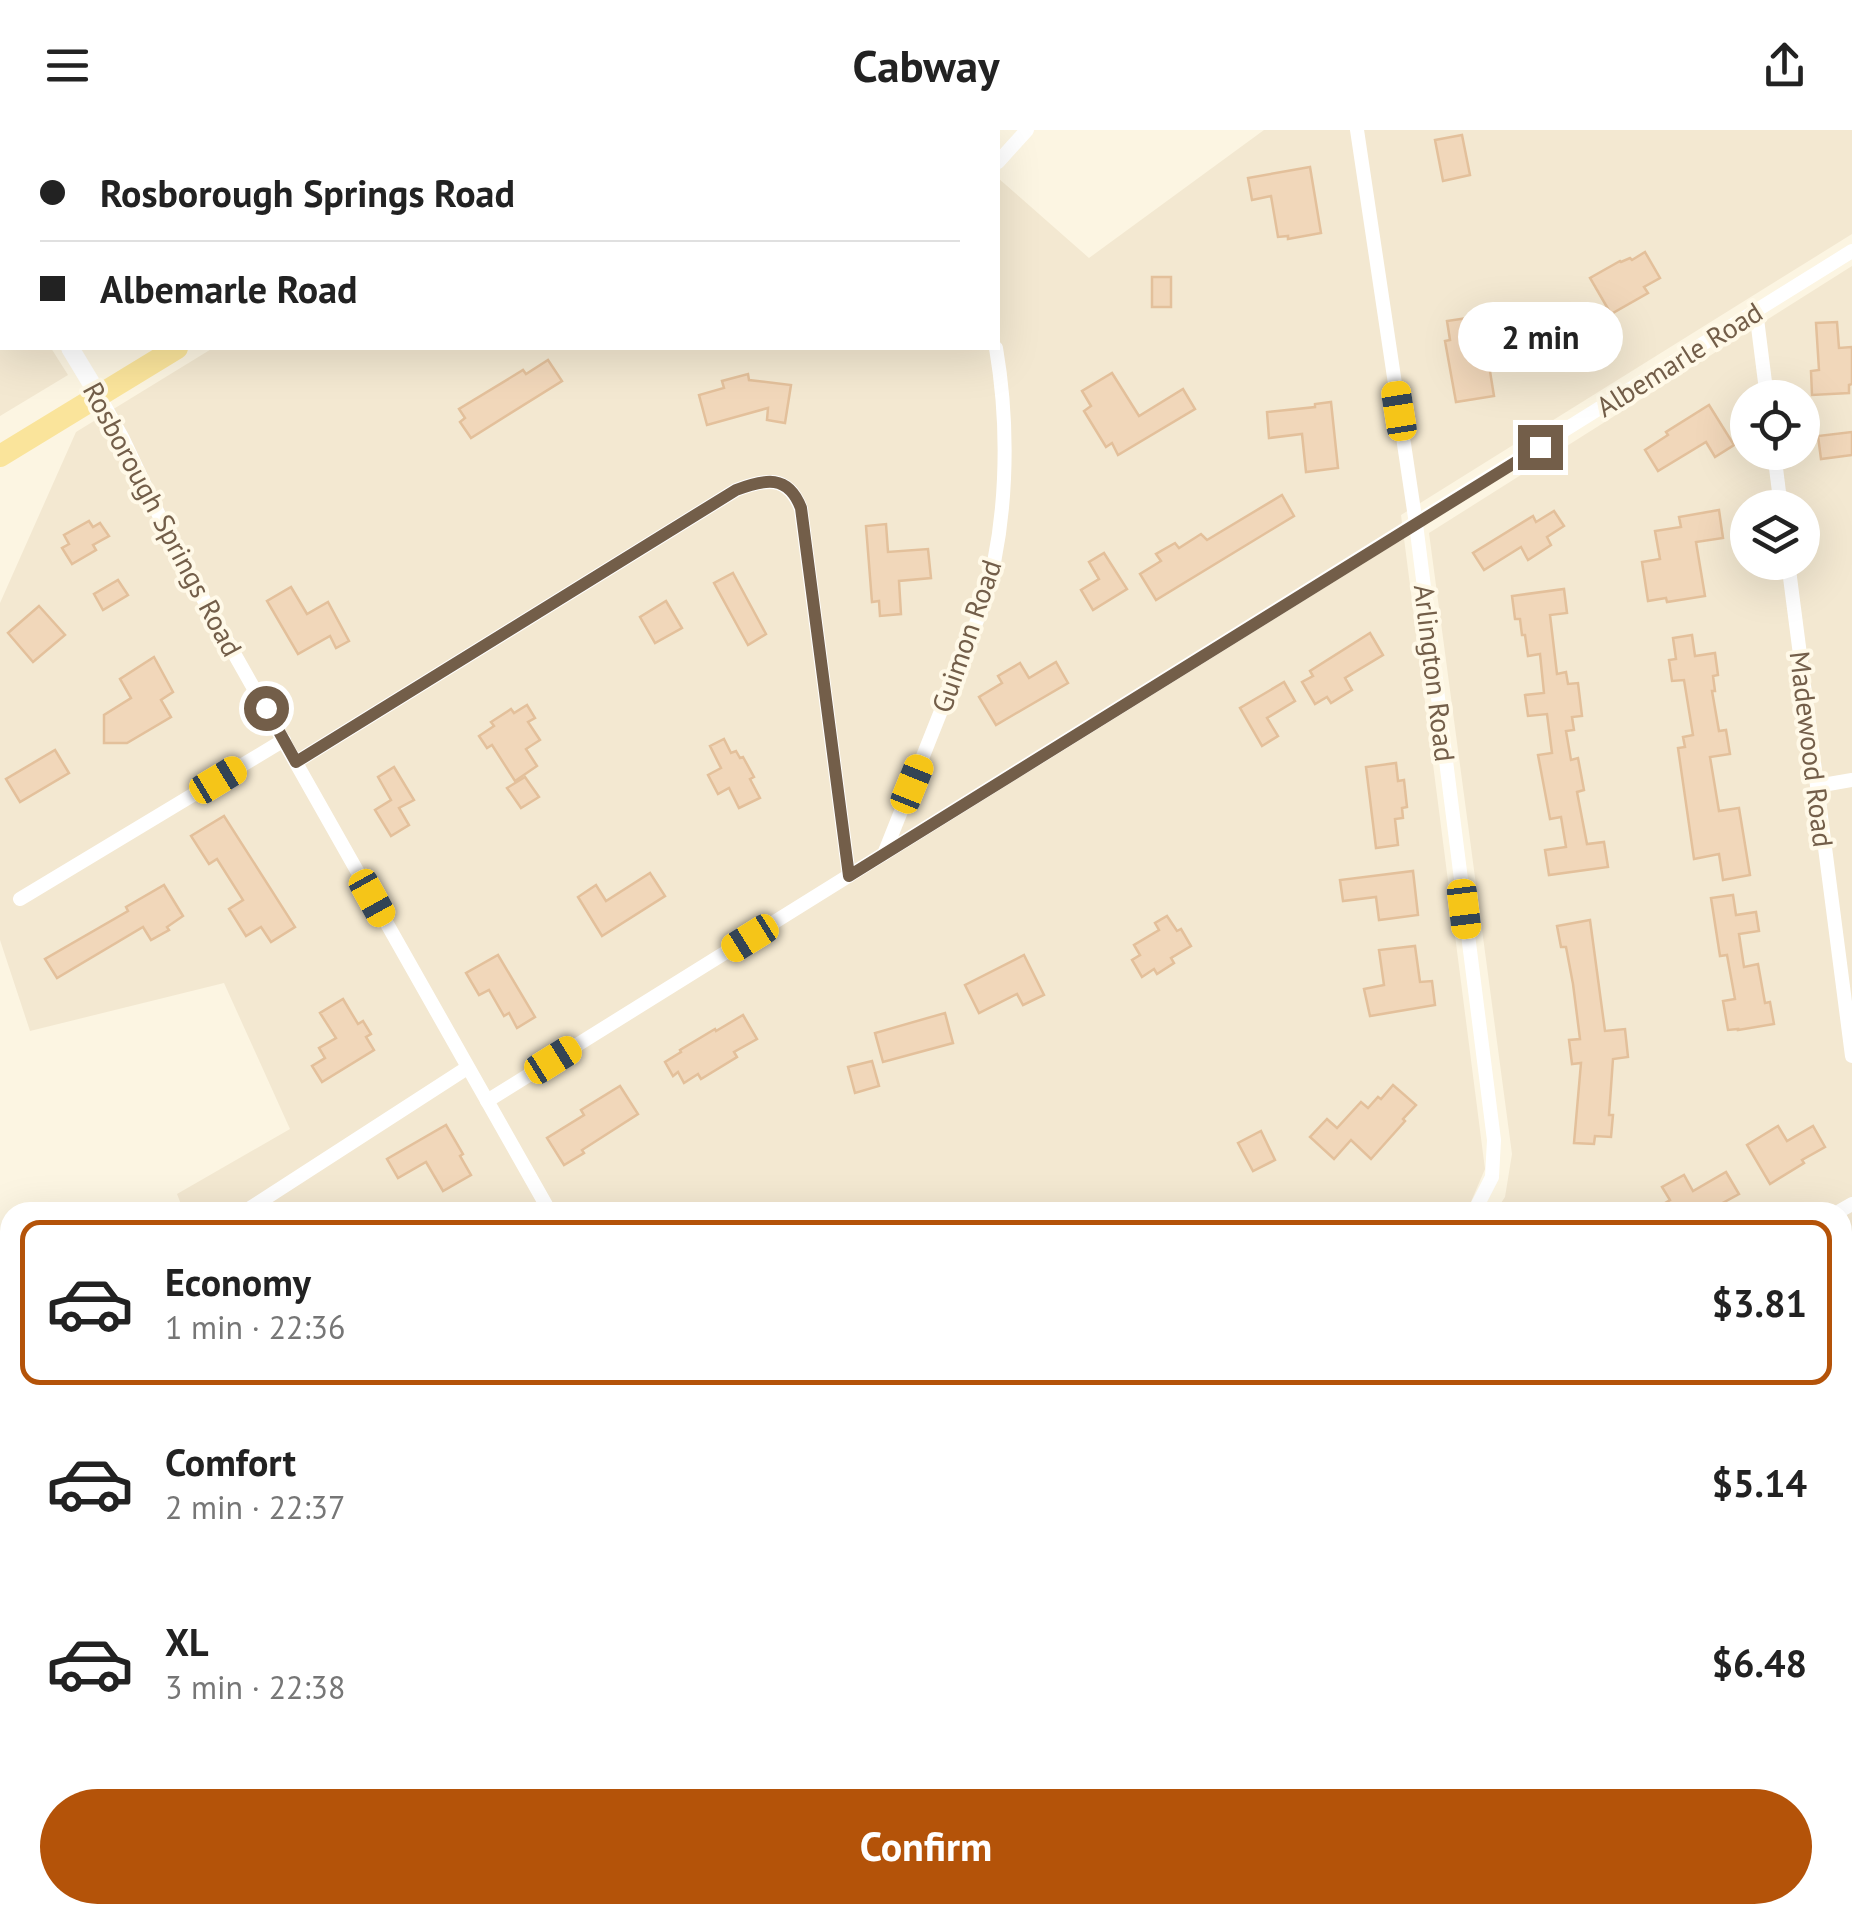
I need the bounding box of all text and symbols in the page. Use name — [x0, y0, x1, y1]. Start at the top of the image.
text: Cabway — [853, 36, 999, 94]
icon: menu — [40, 38, 95, 93]
icon: share — [1757, 38, 1812, 93]
text: Rosborough Springs Road — [100, 168, 515, 217]
text: Albemarle Road — [100, 264, 358, 313]
street label: Albemarle Road — [1589, 293, 1769, 425]
callout: 2 min — [1458, 302, 1622, 372]
text: 2 min — [1501, 316, 1580, 358]
street label: Rosborough Springs Road — [75, 375, 251, 663]
car — [1379, 379, 1419, 443]
map controls — [1730, 380, 1820, 580]
button: locate — [1730, 380, 1820, 470]
route end — [1518, 425, 1563, 470]
button: layers — [1730, 490, 1820, 580]
street label: Guimon Road — [923, 555, 1009, 717]
street label: Arlington Road — [1406, 582, 1464, 764]
street label: Madewood Road — [1782, 649, 1842, 849]
route start — [244, 686, 289, 731]
car — [887, 751, 937, 817]
car — [185, 752, 251, 808]
car — [344, 864, 400, 932]
car — [1445, 877, 1483, 941]
car — [717, 909, 783, 967]
car — [520, 1031, 586, 1089]
text: Economy — [165, 1257, 311, 1306]
icon: car — [45, 1258, 135, 1348]
text: $3.81 — [1711, 1278, 1807, 1327]
text: 1 min · 22:36 — [165, 1306, 345, 1348]
text: Comfort — [165, 1437, 296, 1486]
icon: car — [45, 1438, 135, 1528]
text: $5.14 — [1711, 1458, 1807, 1507]
text: 2 min · 22:37 — [165, 1486, 345, 1528]
text: XL — [165, 1617, 209, 1666]
icon: car — [45, 1618, 135, 1708]
text: $6.48 — [1711, 1638, 1807, 1687]
text: 3 min · 22:38 — [165, 1666, 345, 1708]
button: Confirm — [40, 1789, 1812, 1904]

